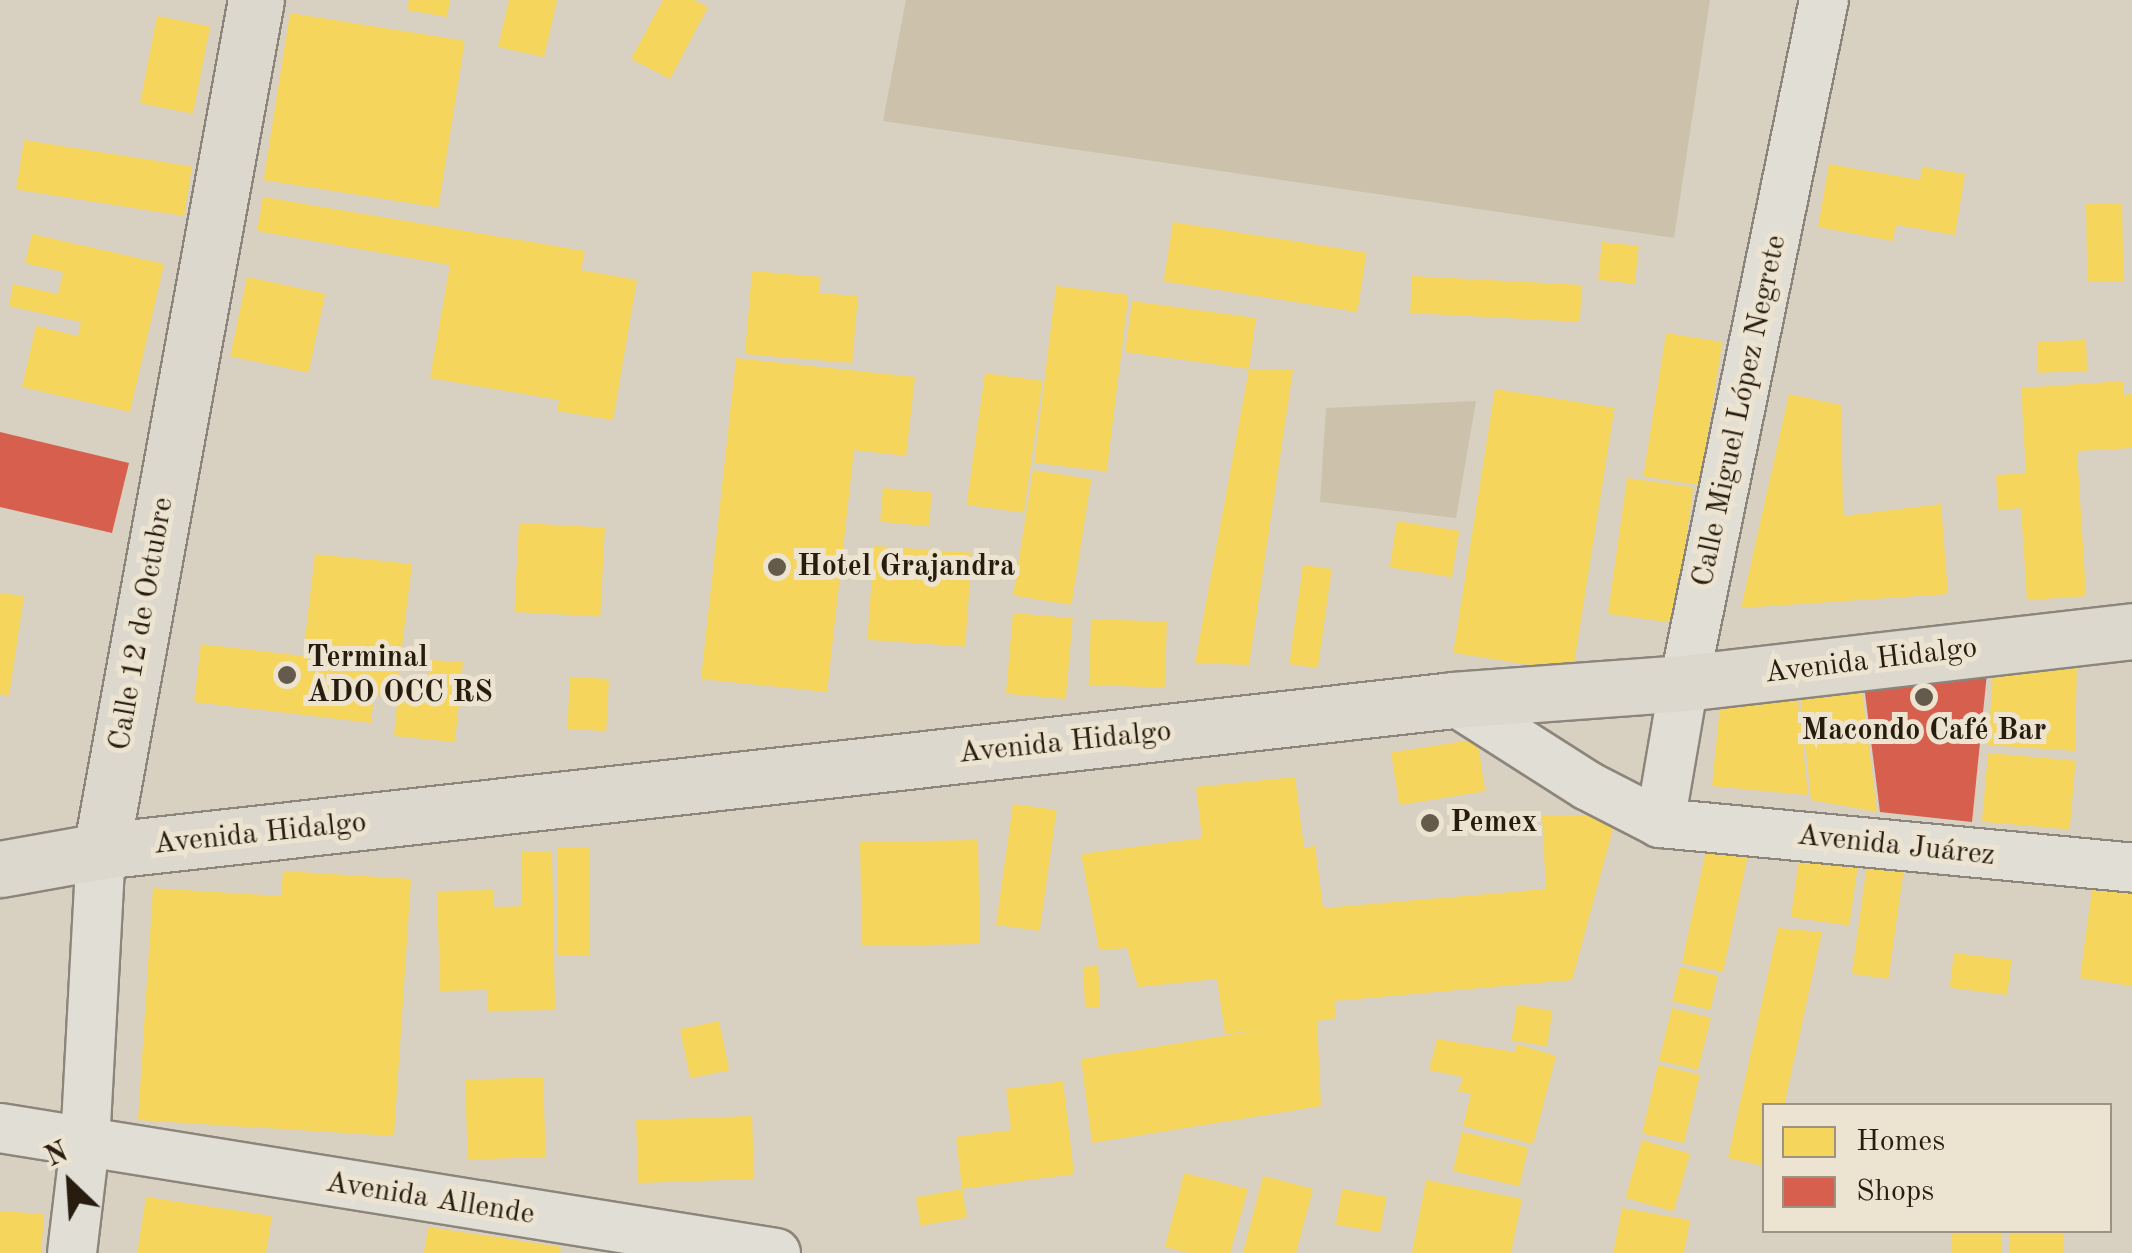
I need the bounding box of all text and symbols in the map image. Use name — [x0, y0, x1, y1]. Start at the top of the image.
street label: Calle Miguel López Negrete — [1685, 232, 1795, 590]
street label: Calle 12 de Octubre — [102, 495, 182, 753]
place label: Hotel Grajandra — [797, 549, 1015, 585]
marker: Hotel Grajandra — [766, 556, 788, 578]
street label: Avenida Hidalgo — [1763, 630, 1979, 692]
place label: Terminal ADO OCC RS — [307, 640, 493, 710]
marker: Terminal ADO OCC RS — [276, 664, 298, 686]
marker: Macondo Café Bar — [1913, 686, 1935, 708]
place label: Macondo Café Bar — [1801, 713, 2047, 749]
street label: Avenida Hidalgo — [957, 714, 1173, 772]
street label: Avenida Hidalgo — [152, 805, 368, 863]
place label: Pemex — [1450, 805, 1537, 841]
marker: Pemex — [1419, 812, 1441, 834]
street label: Avenida Juárez — [1795, 818, 1997, 874]
legend — [1762, 1103, 2112, 1233]
text: Homes — [1856, 1127, 1945, 1157]
north arrow — [20, 1133, 120, 1233]
text: N — [42, 1139, 73, 1173]
street label: Avenida Allende — [323, 1165, 537, 1233]
text: Shops — [1856, 1177, 1934, 1207]

